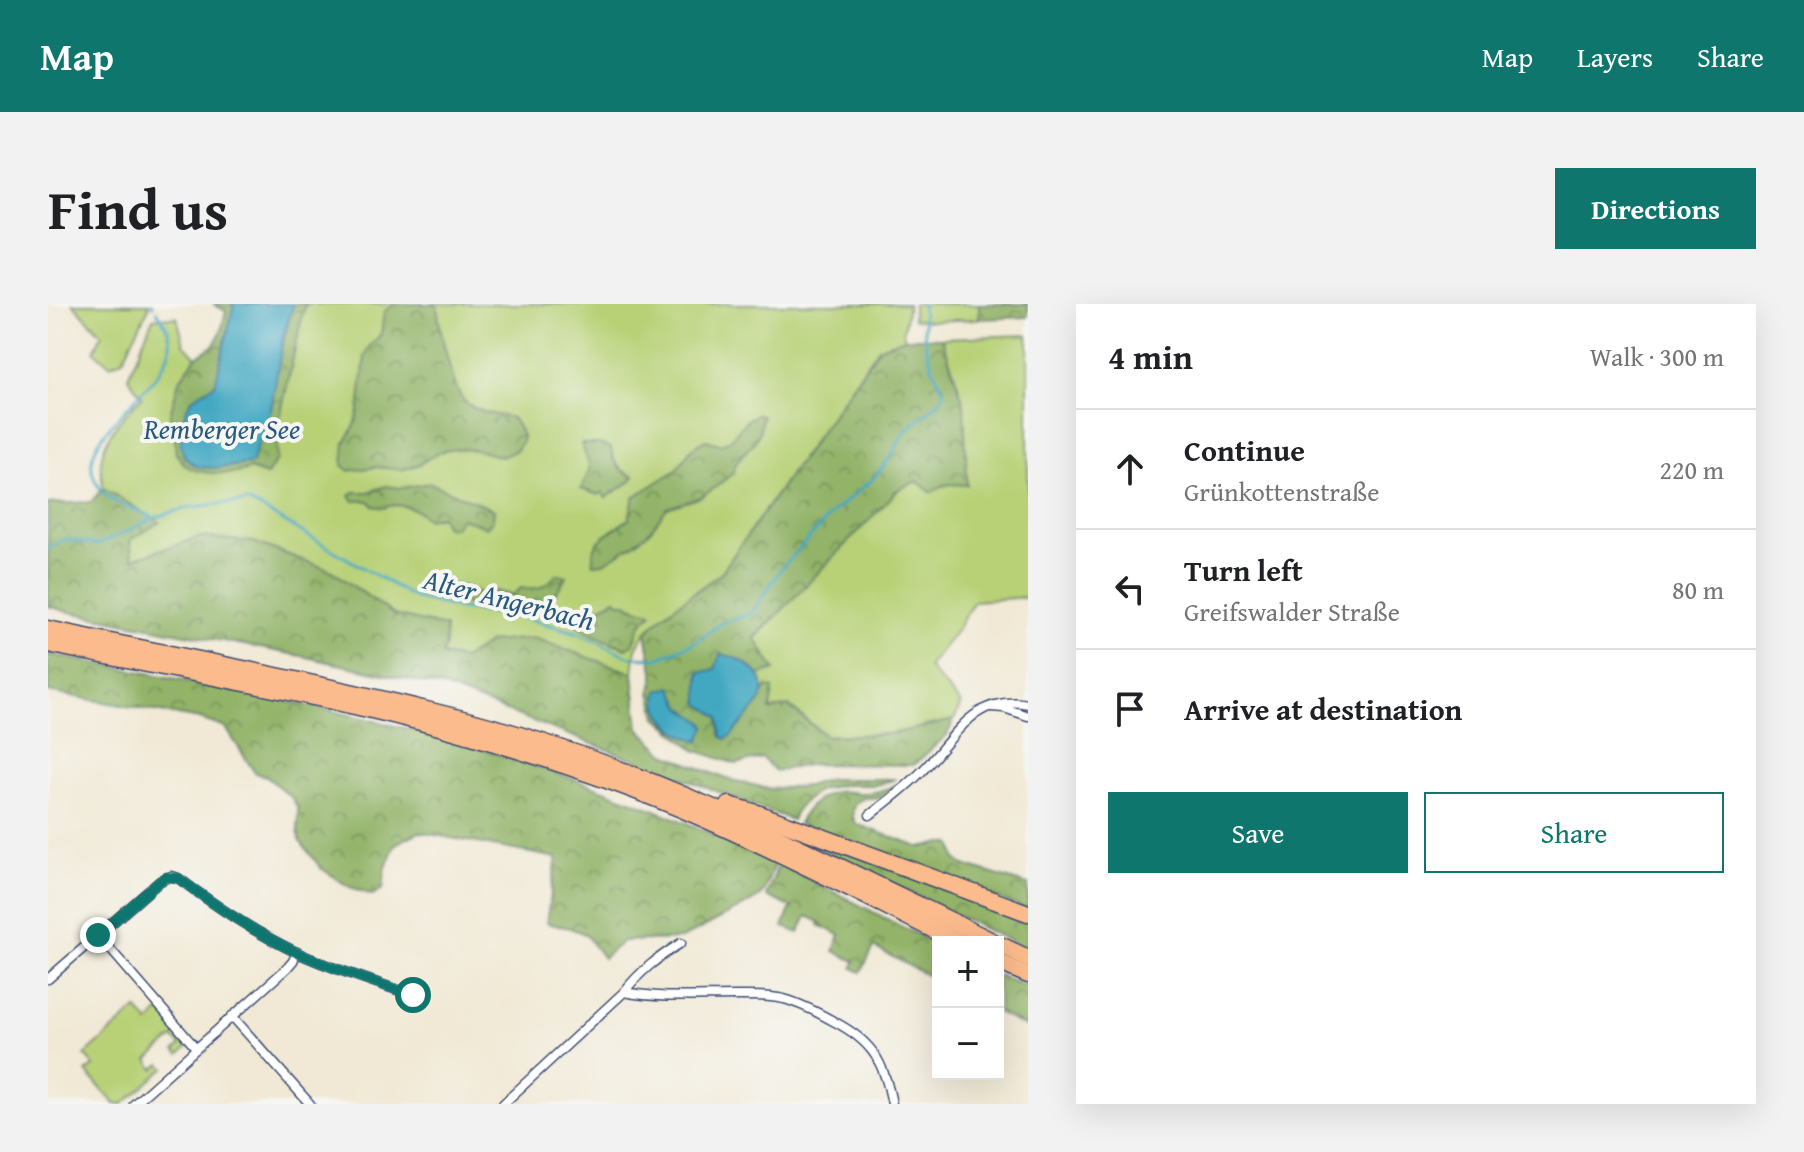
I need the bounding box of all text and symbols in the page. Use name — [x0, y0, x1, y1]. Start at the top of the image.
text: Map — [40, 28, 114, 84]
text: Map — [1482, 36, 1533, 77]
text: Layers — [1577, 36, 1653, 77]
text: Share — [1697, 36, 1764, 77]
text: Find us — [48, 167, 228, 250]
button: Directions — [1555, 168, 1756, 249]
text: 4 min — [1108, 332, 1193, 381]
text: Walk · 300 m — [1590, 337, 1724, 376]
water label: Remberger See — [143, 408, 300, 449]
text: Continue — [1184, 428, 1305, 472]
icon: ahead — [1108, 447, 1152, 491]
text: 220 m — [1659, 450, 1724, 489]
text: Grünkottenstraße — [1184, 472, 1380, 511]
text: Turn left — [1184, 548, 1303, 592]
water label: Alter Angerbach — [418, 558, 599, 640]
icon: left — [1108, 567, 1152, 611]
text: 80 m — [1672, 570, 1724, 609]
text: Greifswalder Straße — [1184, 592, 1400, 631]
icon: arrive — [1108, 687, 1152, 731]
text: Arrive at destination — [1184, 687, 1462, 731]
button: Save — [1108, 792, 1408, 873]
button: Share — [1424, 792, 1724, 873]
route end — [80, 917, 116, 953]
map controls — [932, 936, 1004, 1080]
button: + — [932, 936, 1004, 1008]
route start — [395, 977, 431, 1013]
button: − — [932, 1008, 1004, 1080]

